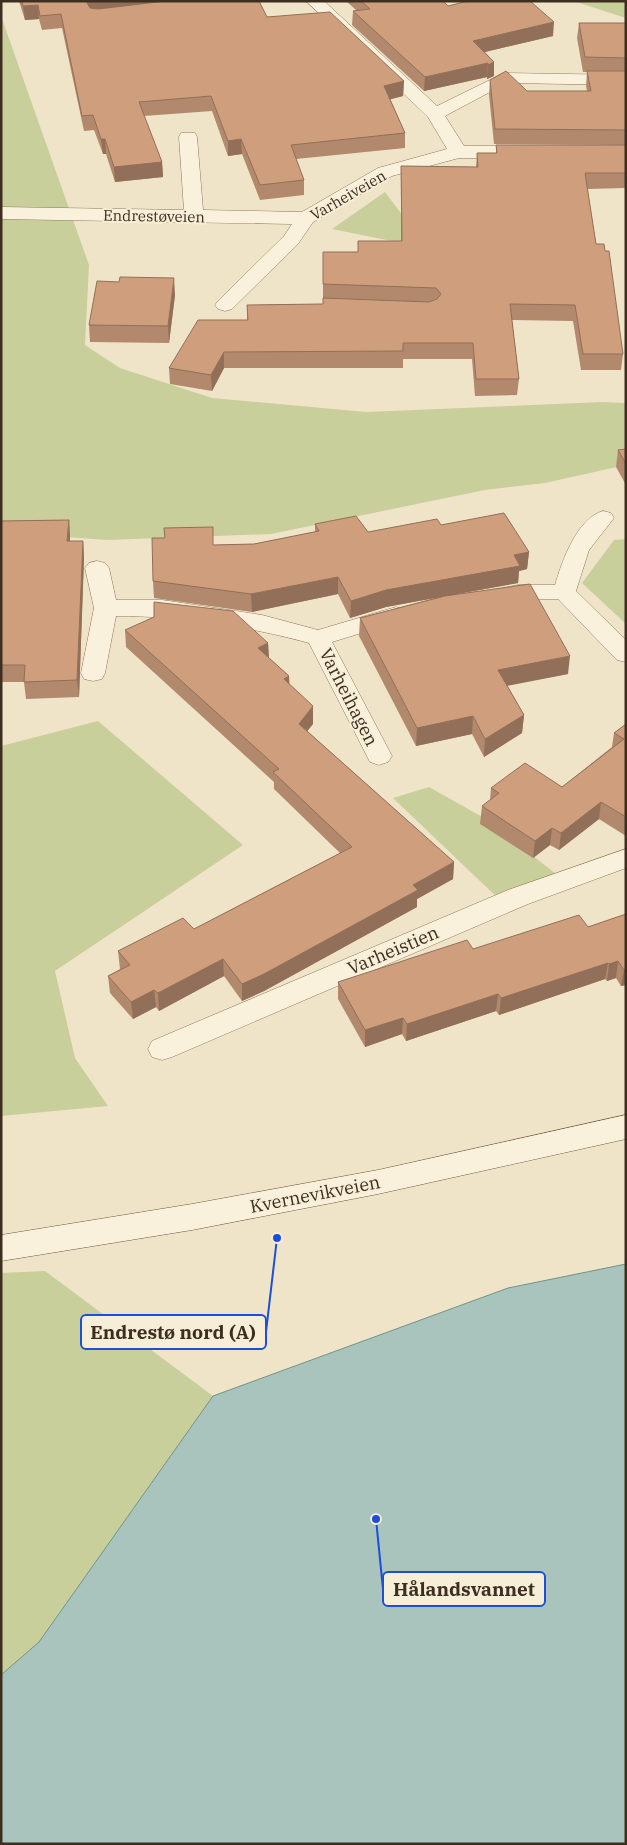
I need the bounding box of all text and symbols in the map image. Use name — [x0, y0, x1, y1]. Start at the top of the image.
street label: Varheiveien — [307, 166, 390, 224]
street label: Endrestøveien — [103, 206, 206, 226]
street label: Varheihagen — [314, 644, 384, 750]
street label: Varheistien — [344, 920, 442, 980]
street label: Kvernevikveien — [248, 1170, 382, 1218]
callout: Endrestø nord (A) — [81, 1315, 266, 1349]
text: Endrestø nord (A) — [90, 1320, 256, 1344]
callout: Hålandsvannet — [383, 1572, 545, 1606]
text: Hålandsvannet — [393, 1577, 535, 1601]

